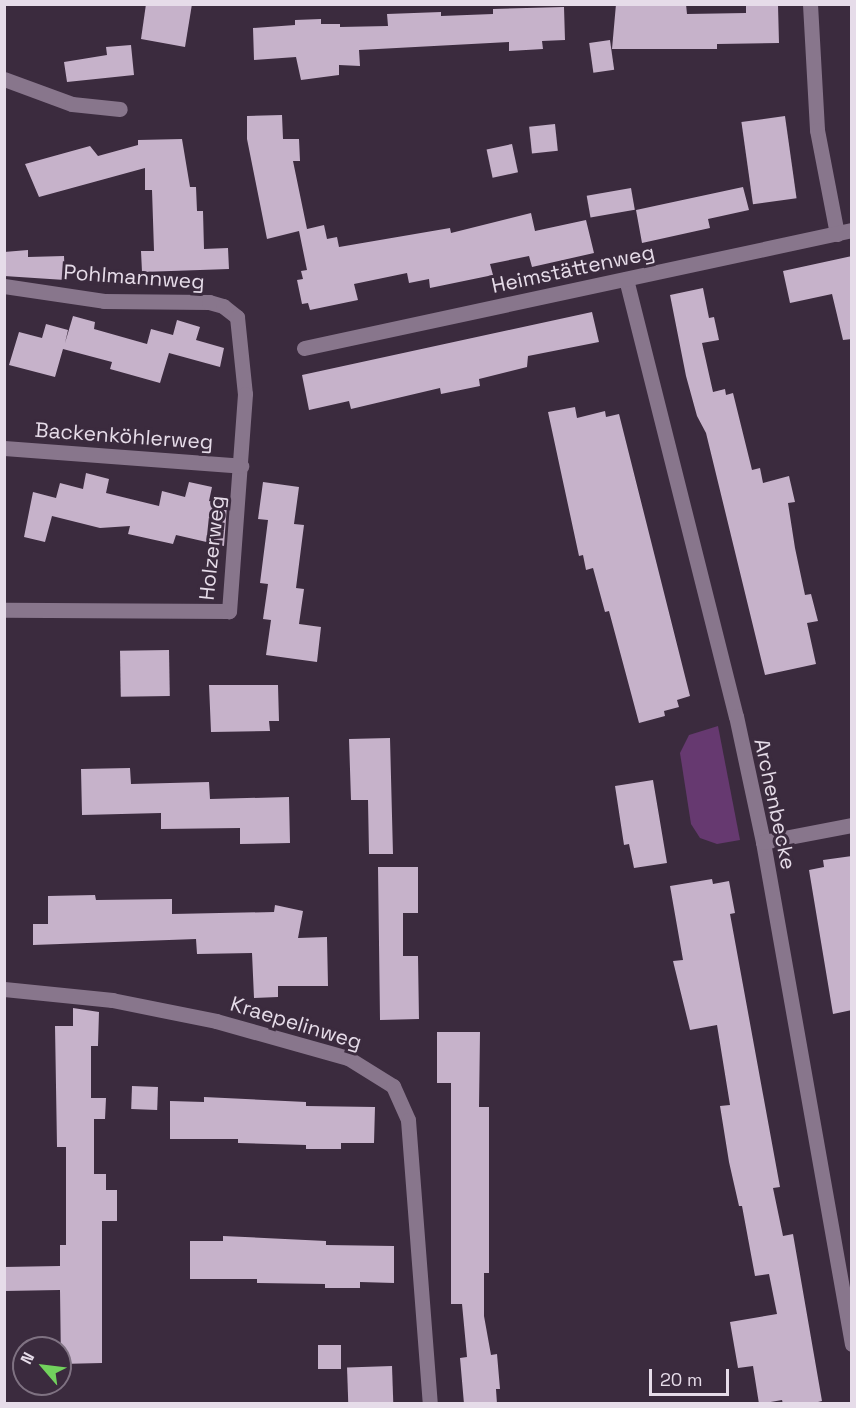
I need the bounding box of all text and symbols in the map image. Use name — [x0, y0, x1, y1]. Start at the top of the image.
street label: Heimstättenweg — [489, 239, 657, 299]
street label: Pohlmannweg — [63, 259, 205, 295]
street label: Backenköhlerweg — [34, 417, 214, 455]
street label: Holzerweg — [194, 494, 230, 602]
street label: Archenbecke — [749, 736, 801, 872]
street label: Kraepelinweg — [227, 991, 365, 1055]
north arrow — [12, 1336, 72, 1396]
text: N — [16, 1349, 39, 1368]
scale bar — [652, 1357, 732, 1395]
text: 20 m — [660, 1368, 703, 1391]

